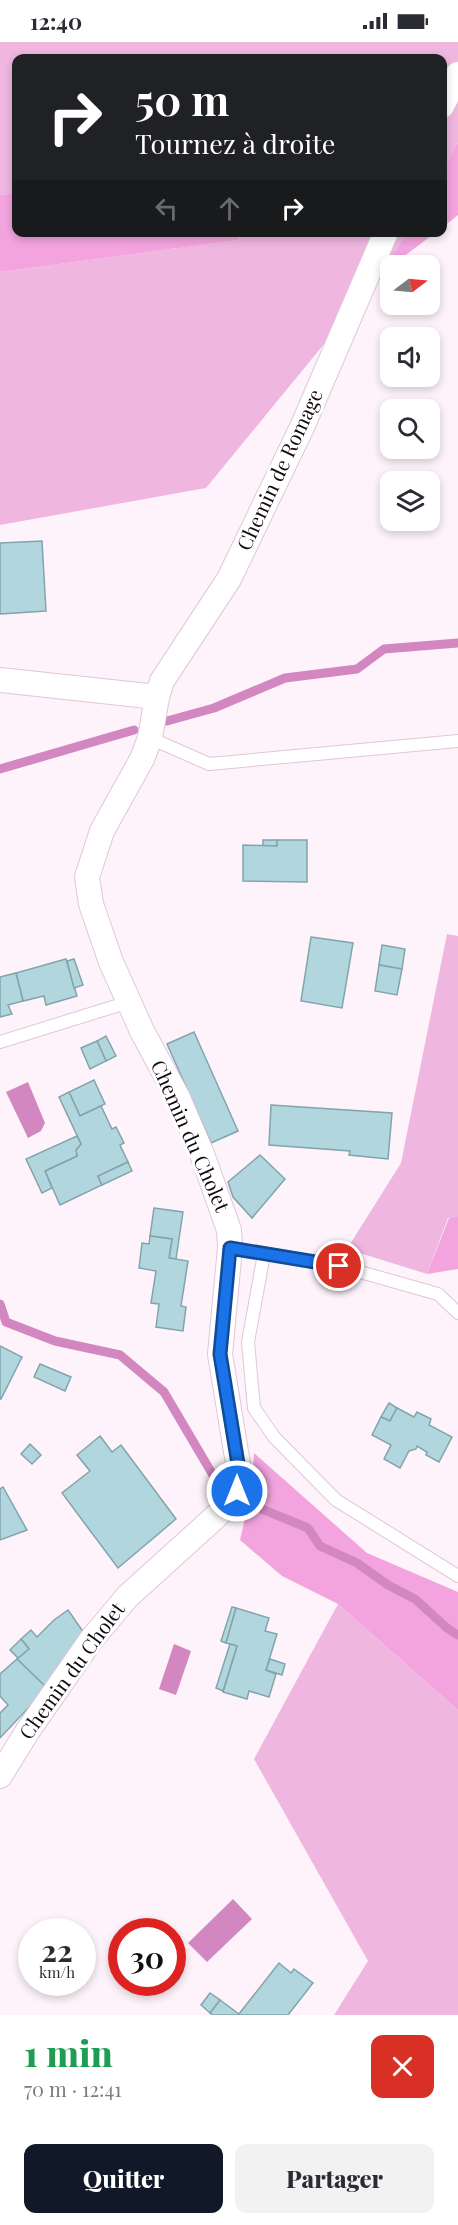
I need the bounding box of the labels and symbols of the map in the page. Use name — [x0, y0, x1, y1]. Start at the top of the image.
north arrow — [380, 255, 440, 315]
street label: Chemin de Romage — [229, 384, 328, 554]
street label: Chemin du Cholet — [146, 1055, 237, 1216]
pin — [313, 1240, 364, 1291]
position arrow — [205, 1459, 269, 1523]
street label: Chemin du Cholet — [12, 1595, 130, 1744]
speed limit sign: 30 — [108, 1918, 186, 1996]

